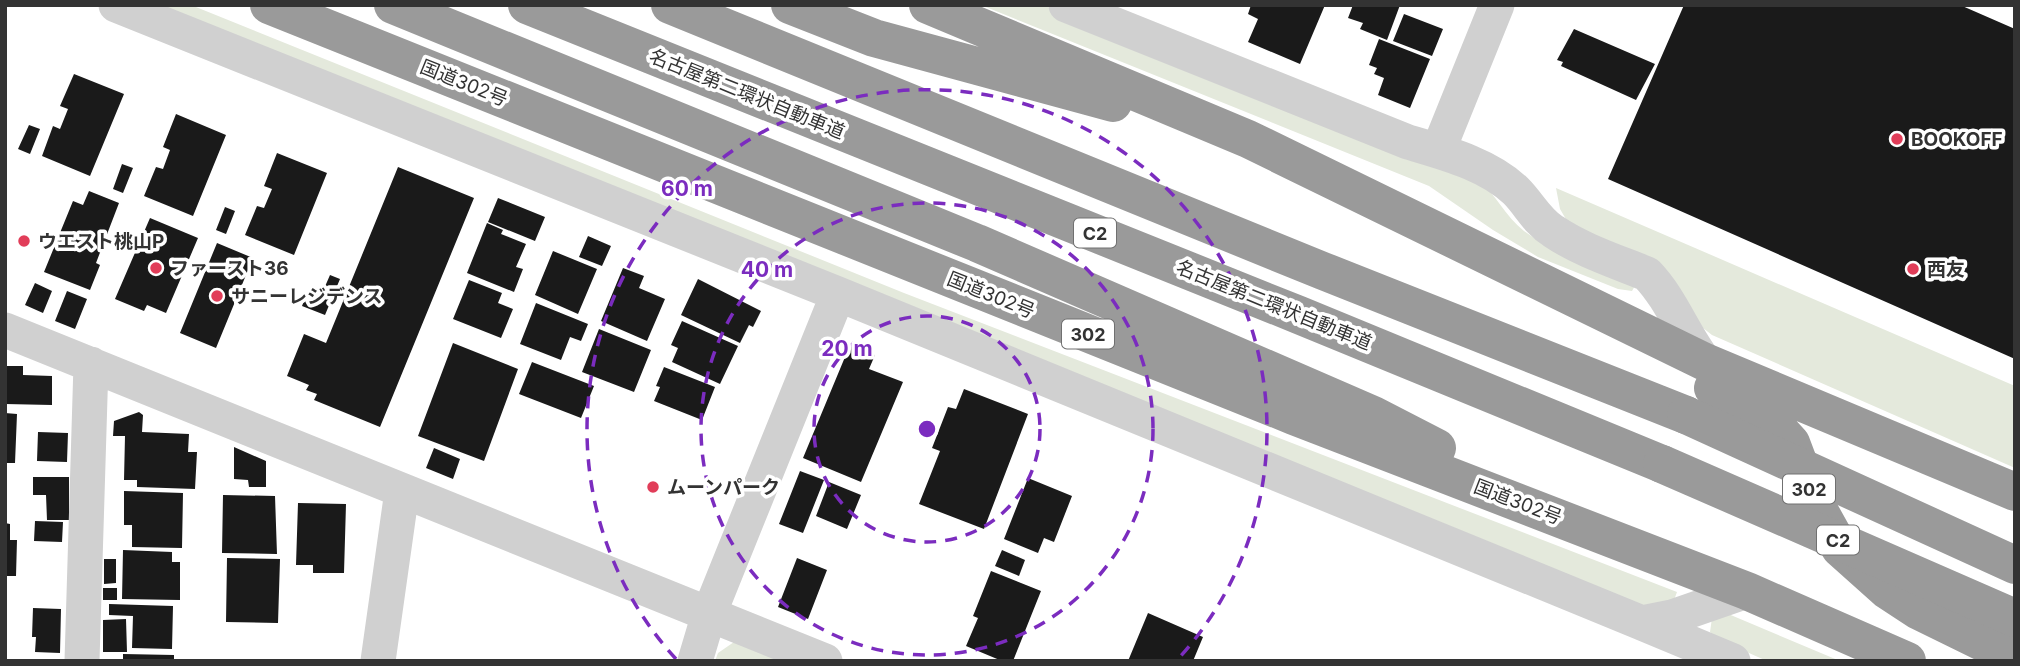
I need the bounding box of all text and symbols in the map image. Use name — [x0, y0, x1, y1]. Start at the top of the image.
street label: 名古屋第二環状自動車道 — [646, 44, 848, 144]
street label: 国道302号 — [417, 55, 511, 111]
place label: BOOKOFF — [1911, 128, 2003, 151]
marker: BOOKOFF — [1889, 131, 1905, 147]
text: 60 m — [661, 176, 713, 201]
road number: C2 — [1074, 218, 1116, 247]
place label: ウエスト桃山P — [38, 230, 164, 253]
marker: ウエスト桃山P — [16, 233, 32, 249]
street label: 名古屋第二環状自動車道 — [1173, 255, 1375, 355]
place label: ファースト36 — [170, 257, 289, 280]
text: 40 m — [741, 257, 793, 282]
place label: 西友 — [1927, 258, 1965, 281]
marker: ファースト36 — [148, 260, 164, 276]
marker: 西友 — [1905, 261, 1921, 277]
street label: 国道302号 — [944, 267, 1038, 323]
place label: サニーレジデンス — [231, 285, 383, 308]
marker: サニーレジデンス — [209, 288, 225, 304]
road number: 302 — [1062, 320, 1114, 348]
text: 20 m — [821, 336, 873, 361]
centre of rings — [915, 417, 939, 441]
street label: 国道302号 — [1471, 475, 1565, 529]
road number: 302 — [1783, 475, 1835, 504]
place label: ムーンパーク — [667, 476, 780, 499]
marker: ムーンパーク — [645, 479, 661, 495]
road number: C2 — [1817, 526, 1859, 554]

